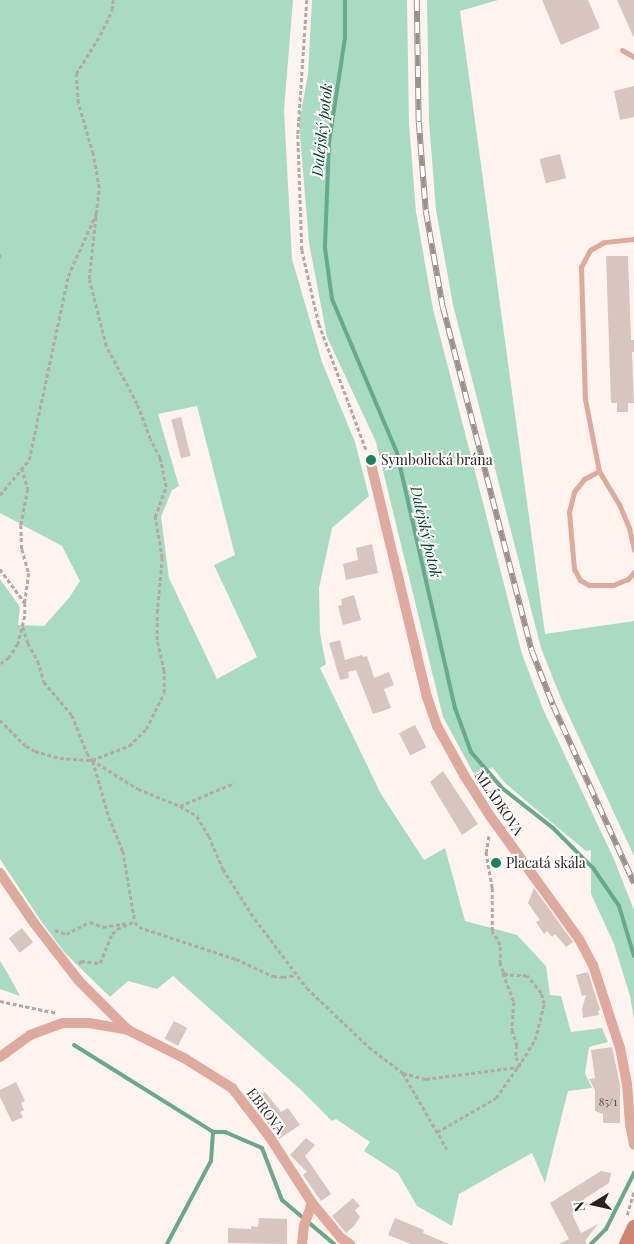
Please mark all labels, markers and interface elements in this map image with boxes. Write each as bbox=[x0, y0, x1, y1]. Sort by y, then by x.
water label: Dalejský potok bbox=[308, 83, 336, 177]
place label: Symbolická brána bbox=[381, 452, 493, 468]
marker: Symbolická brána bbox=[365, 454, 377, 466]
water label: Dalejský potok bbox=[407, 484, 445, 580]
street label: MLÁDKOVA bbox=[471, 767, 527, 839]
place label: Placatá skála bbox=[506, 855, 586, 871]
marker: Placatá skála bbox=[490, 857, 502, 869]
street label: EBROVA bbox=[243, 1085, 289, 1137]
house number: 85/1 bbox=[599, 1095, 617, 1109]
north arrow bbox=[569, 1179, 619, 1229]
text: N bbox=[569, 1200, 589, 1213]

